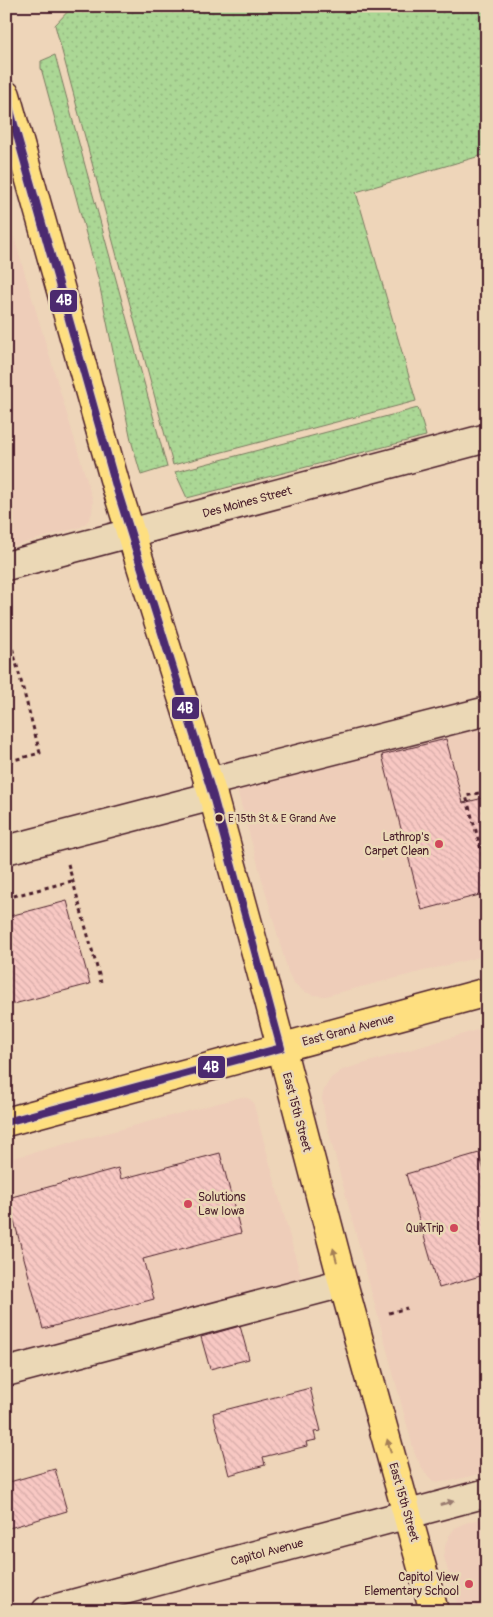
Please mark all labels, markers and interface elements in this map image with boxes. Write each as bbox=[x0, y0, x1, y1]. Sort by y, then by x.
line badge: 4B bbox=[49, 289, 78, 313]
text: 4B bbox=[56, 292, 72, 309]
street label: Des Moines Street bbox=[201, 483, 294, 522]
line badge: 4B bbox=[171, 696, 200, 720]
text: 4B bbox=[177, 700, 193, 717]
place label: E 15th St & E Grand Ave bbox=[228, 812, 336, 825]
marker: E 15th St & E Grand Ave bbox=[214, 813, 224, 823]
place label: Lathrop's Carpet Clean bbox=[365, 830, 430, 859]
marker: Lathrop's Carpet Clean bbox=[433, 838, 445, 850]
street label: East Grand Avenue bbox=[301, 1011, 396, 1050]
line badge: 4B bbox=[197, 1055, 226, 1079]
text: 4B bbox=[203, 1059, 219, 1076]
street label: East 15th Street bbox=[279, 1071, 314, 1154]
place label: Solutions Law Iowa bbox=[198, 1190, 246, 1219]
marker: Solutions Law Iowa bbox=[182, 1198, 194, 1210]
place label: QuikTrip bbox=[406, 1221, 444, 1236]
marker: QuikTrip bbox=[448, 1222, 460, 1234]
one-way arrow bbox=[331, 1248, 339, 1263]
one-way arrow bbox=[384, 1438, 392, 1453]
street label: East 15th Street bbox=[385, 1461, 422, 1543]
one-way arrow bbox=[440, 1499, 455, 1507]
street label: Capitol Avenue bbox=[229, 1536, 305, 1569]
place label: Capitol View Elementary School bbox=[364, 1570, 459, 1599]
marker: Capitol View Elementary School bbox=[463, 1578, 475, 1590]

